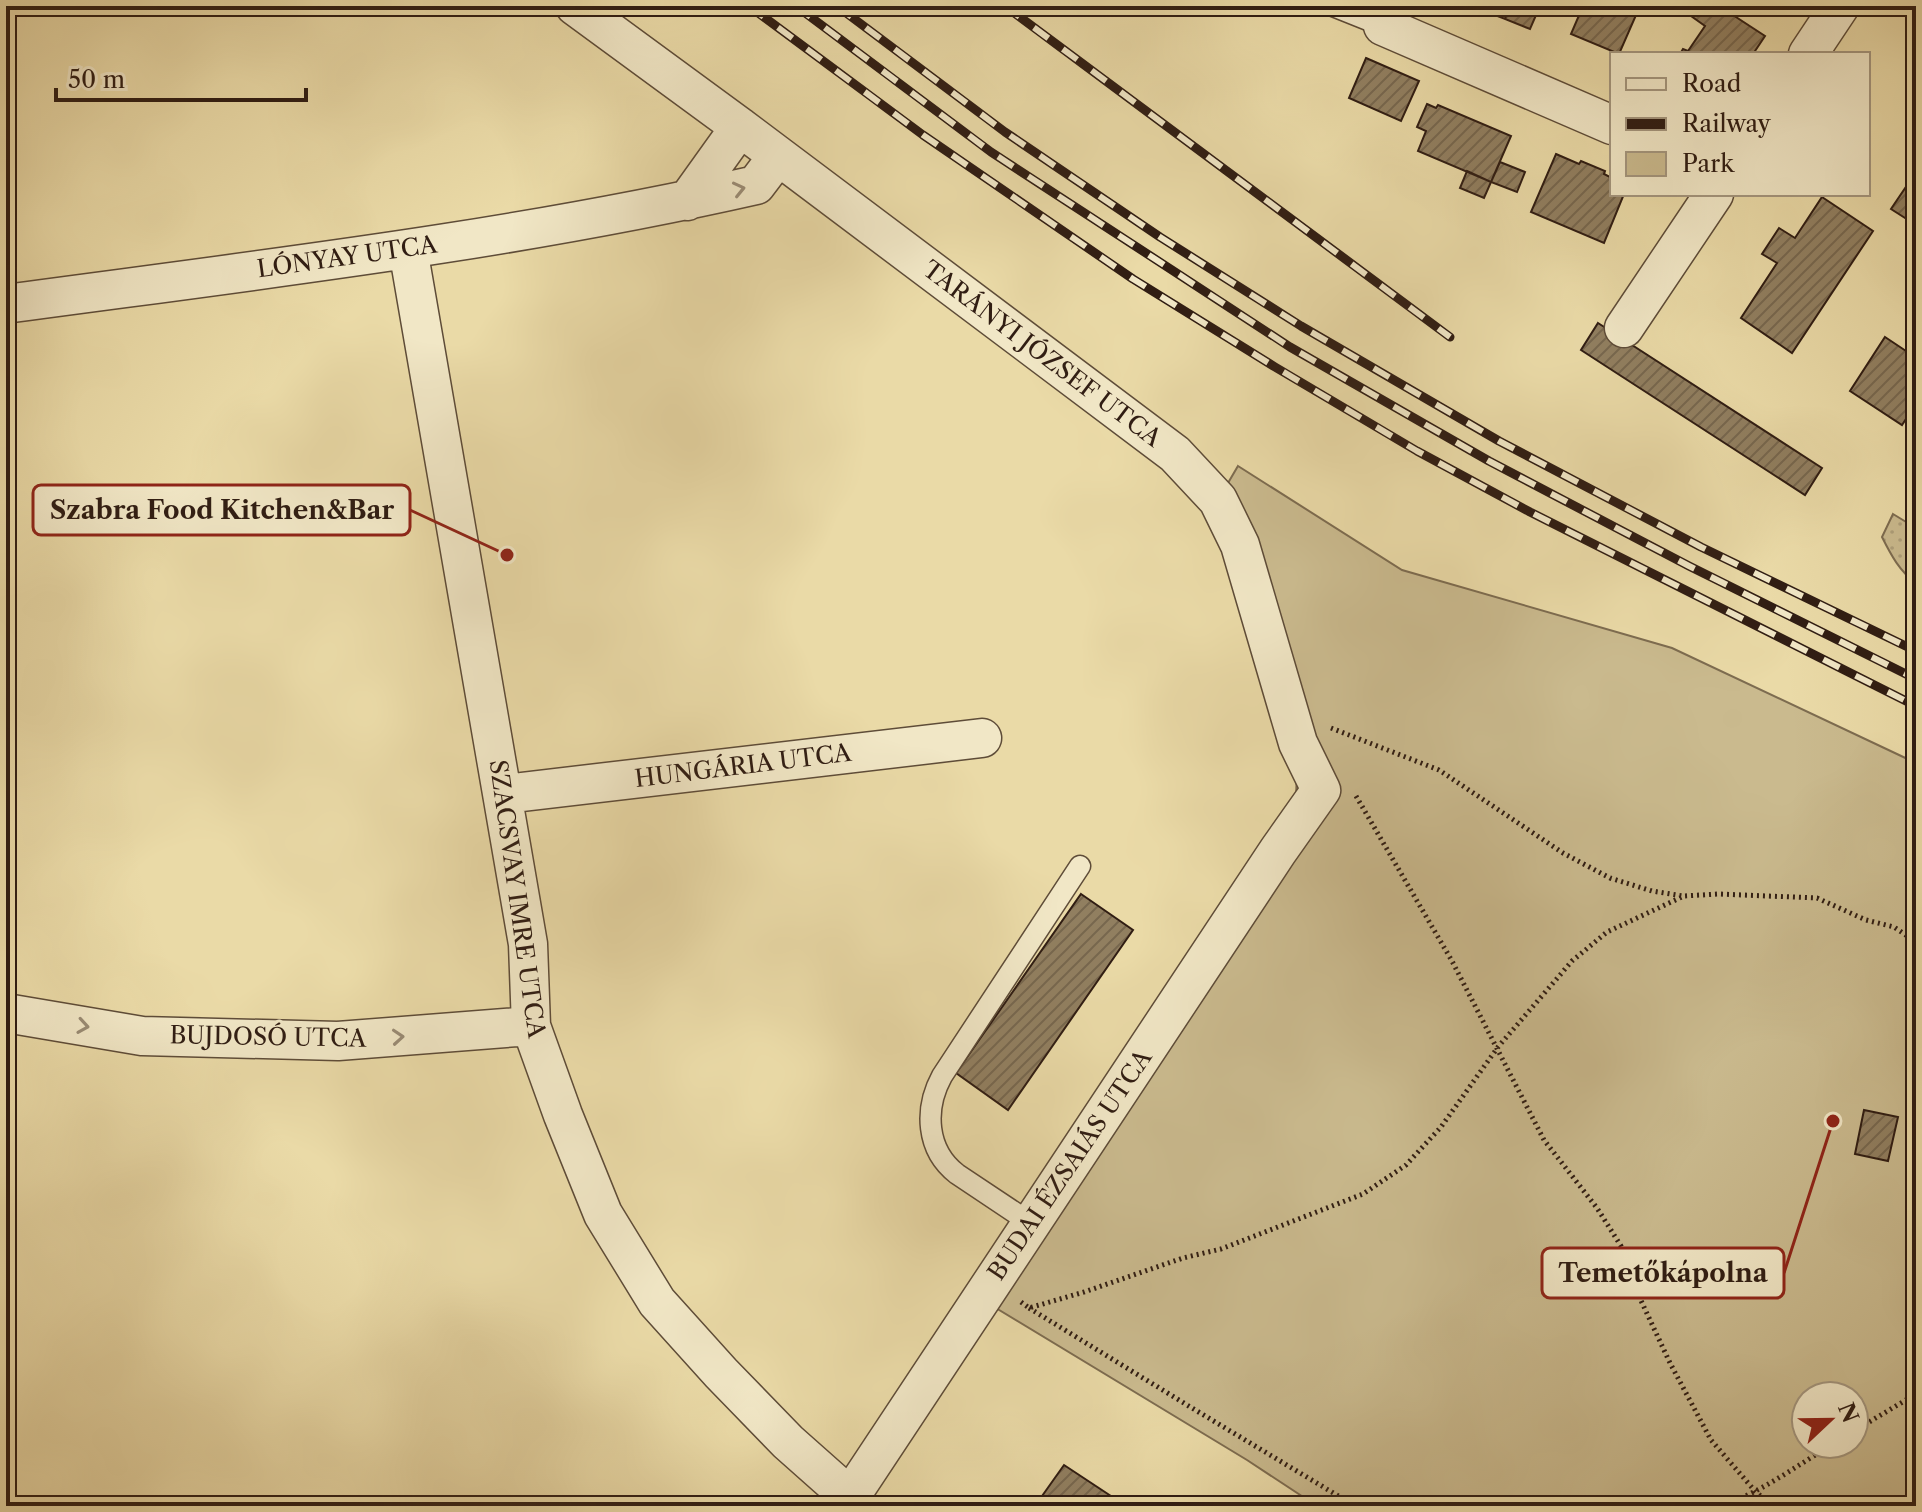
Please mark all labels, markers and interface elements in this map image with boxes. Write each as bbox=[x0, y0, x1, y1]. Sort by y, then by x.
scale bar bbox=[56, 52, 306, 102]
legend bbox=[1610, 52, 1870, 196]
text: 50 m bbox=[68, 65, 125, 94]
text: Road bbox=[1682, 69, 1742, 98]
text: Railway bbox=[1682, 109, 1772, 138]
text: Park bbox=[1682, 149, 1735, 178]
one-way arrow bbox=[732, 181, 746, 198]
street label: LÓNYAY UTCA bbox=[255, 228, 440, 284]
street label: TARÁNYI JÓZSEF UTCA bbox=[917, 254, 1169, 453]
callout: Szabra Food Kitchen&Bar bbox=[33, 485, 410, 535]
text: Szabra Food Kitchen&Bar bbox=[50, 494, 395, 526]
street label: HUNGÁRIA UTCA bbox=[633, 738, 854, 793]
street label: SZACSVAY IMRE UTCA bbox=[484, 758, 552, 1041]
one-way arrow bbox=[76, 1017, 90, 1034]
street label: BUJDOSÓ UTCA bbox=[169, 1019, 368, 1053]
one-way arrow bbox=[392, 1029, 405, 1046]
street label: BUDAI ÉZSAIÁS UTCA bbox=[982, 1043, 1158, 1286]
callout: Temetőkápolna bbox=[1542, 1248, 1784, 1298]
text: Temetőkápolna bbox=[1558, 1257, 1769, 1289]
north arrow bbox=[1790, 1380, 1870, 1460]
text: N bbox=[1832, 1399, 1864, 1427]

